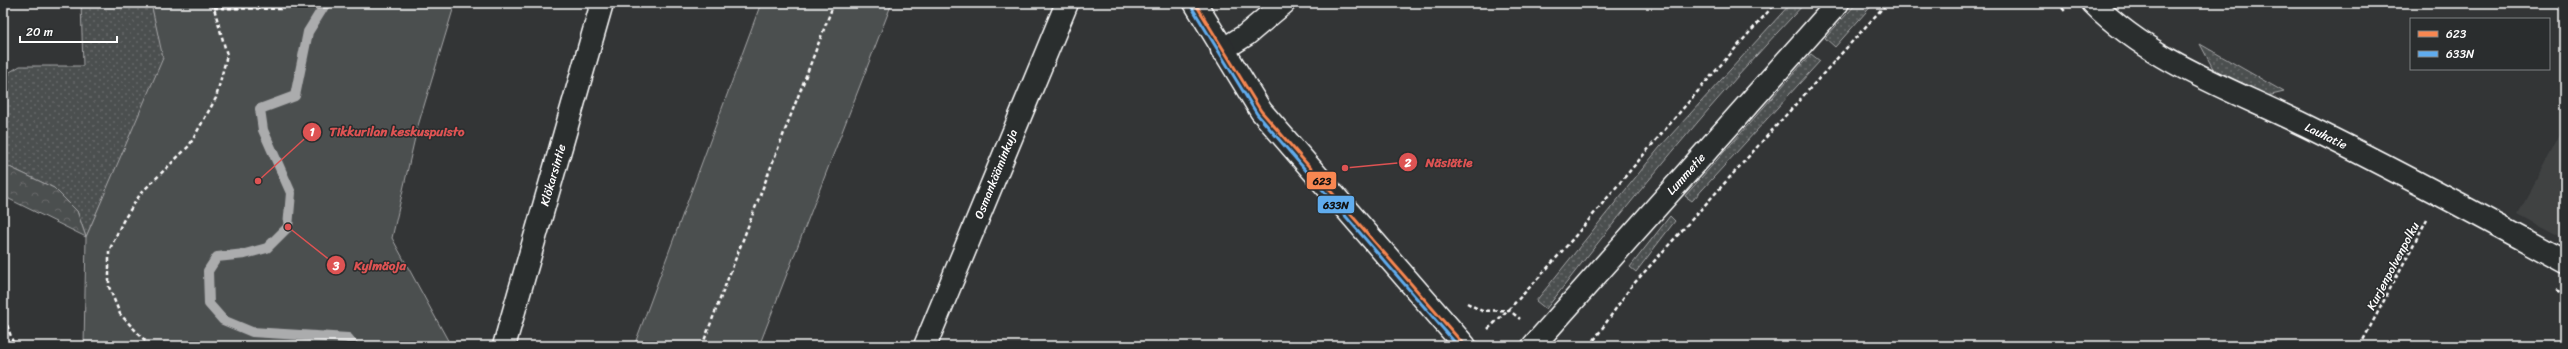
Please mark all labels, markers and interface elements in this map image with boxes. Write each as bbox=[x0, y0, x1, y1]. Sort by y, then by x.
scale bar bbox=[20, 18, 117, 44]
legend bbox=[2410, 18, 2550, 70]
text: 20 m bbox=[26, 21, 53, 43]
text: 623 bbox=[2446, 23, 2467, 45]
text: 633N bbox=[2446, 43, 2475, 65]
street label: Lauhatie bbox=[2301, 116, 2351, 156]
callout: Tikkurilan keskuspuisto bbox=[302, 119, 473, 144]
text: Tikkurilan keskuspuisto bbox=[330, 120, 465, 143]
text: 1 bbox=[309, 121, 315, 143]
street label: Osmankääminkuja bbox=[968, 126, 1024, 222]
street label: Klökarsintie bbox=[534, 141, 572, 209]
street label: Lummetie bbox=[1661, 148, 1711, 200]
callout: Näsiätie bbox=[1398, 150, 1481, 175]
text: Näsiätie bbox=[1424, 151, 1473, 174]
text: 2 bbox=[1404, 152, 1412, 174]
line badge: 623 bbox=[1306, 171, 1337, 190]
text: 623 bbox=[1312, 172, 1332, 191]
line badge: 633N bbox=[1317, 195, 1355, 214]
text: 633N bbox=[1322, 196, 1349, 215]
street label: Kurjenpolvenpolku bbox=[2360, 217, 2426, 314]
callout: Kylmäoja bbox=[326, 253, 414, 278]
text: Kylmäoja bbox=[353, 254, 407, 277]
text: 3 bbox=[332, 255, 340, 277]

